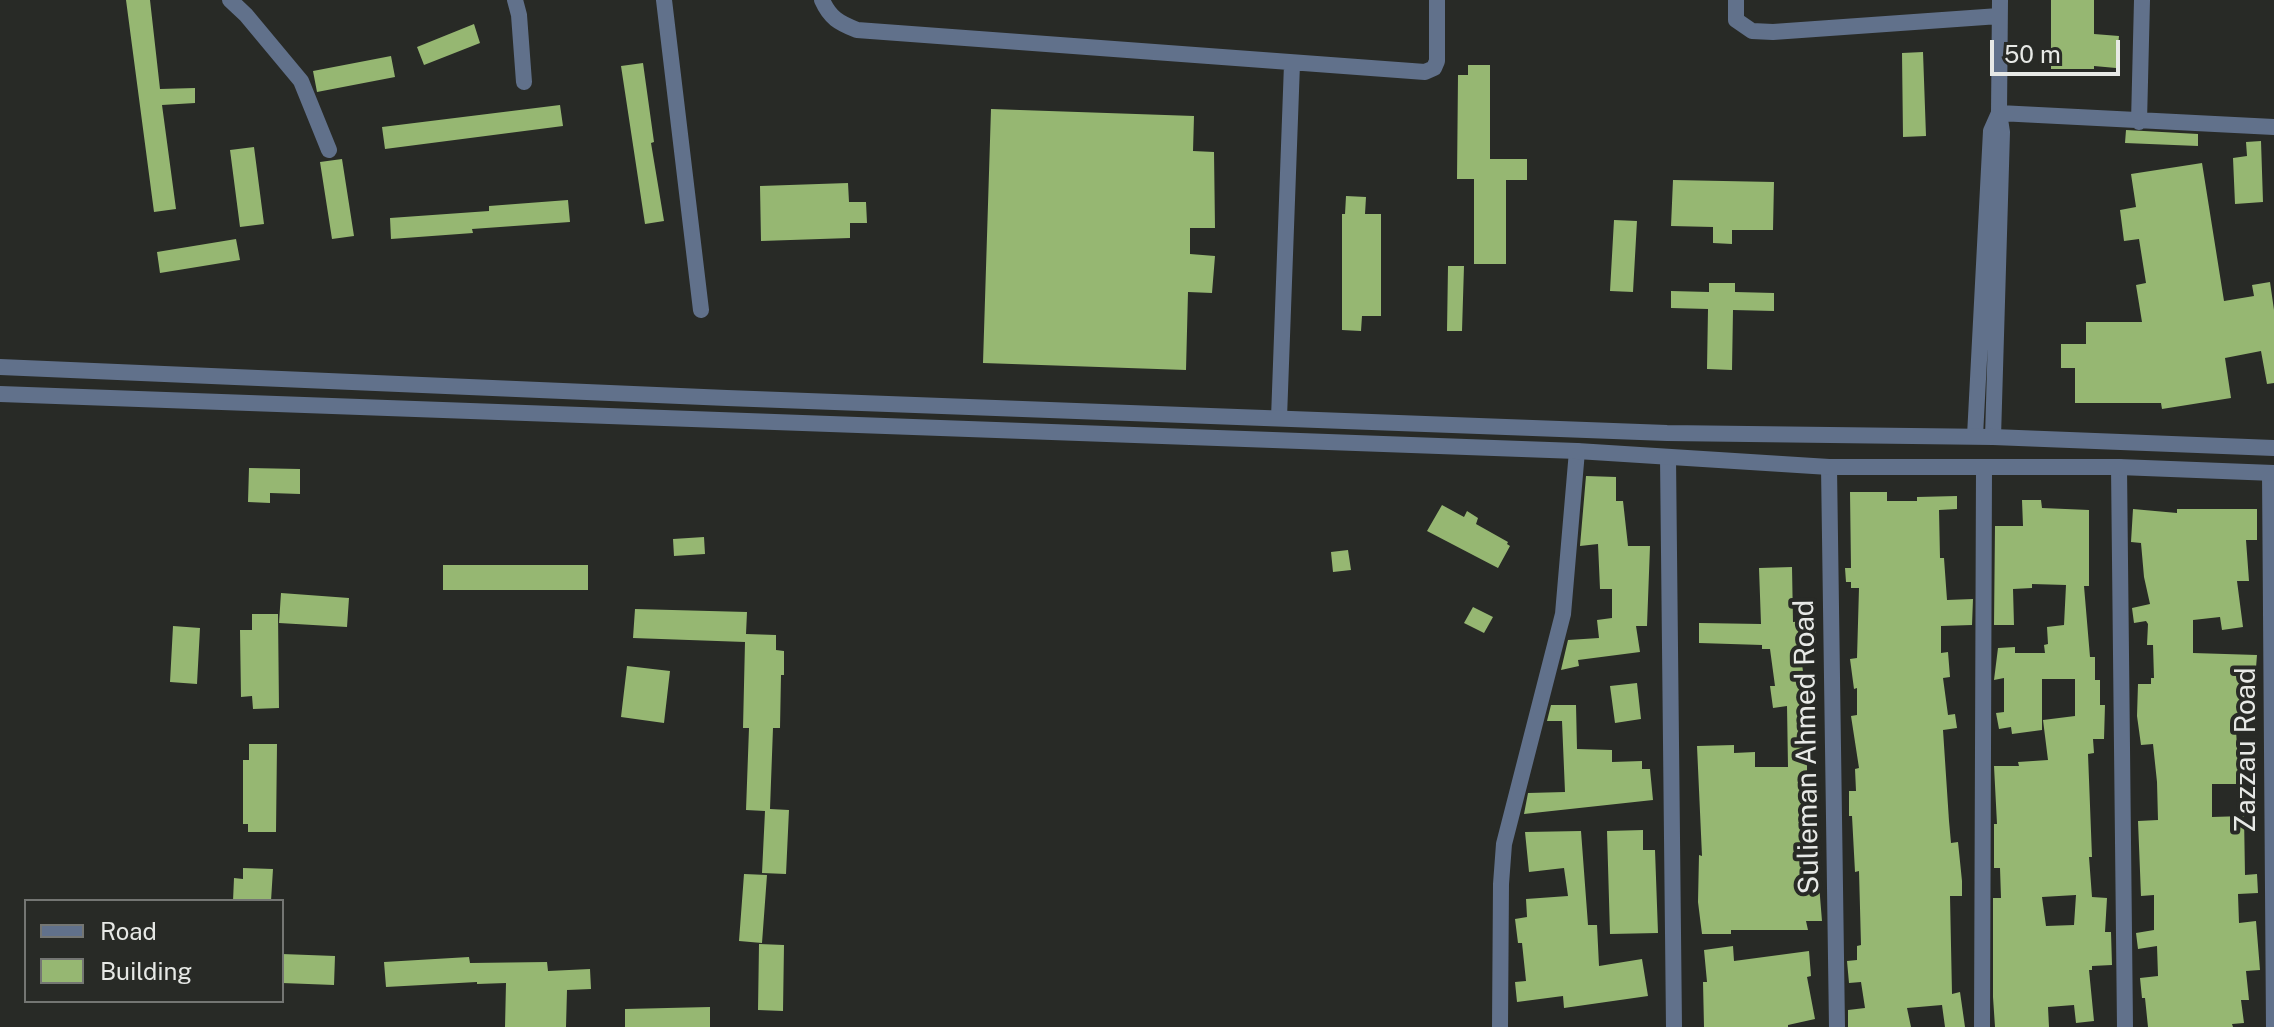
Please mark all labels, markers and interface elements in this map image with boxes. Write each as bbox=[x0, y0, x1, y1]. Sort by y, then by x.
scale bar bbox=[1994, 24, 2124, 74]
text: 50 m bbox=[2004, 40, 2061, 68]
street label: Sulieman Ahmed Road bbox=[1788, 599, 1826, 895]
street label: Zazzau Road bbox=[2229, 667, 2263, 833]
legend bbox=[24, 899, 284, 1003]
text: Road bbox=[100, 917, 157, 945]
text: Building bbox=[100, 957, 192, 985]

